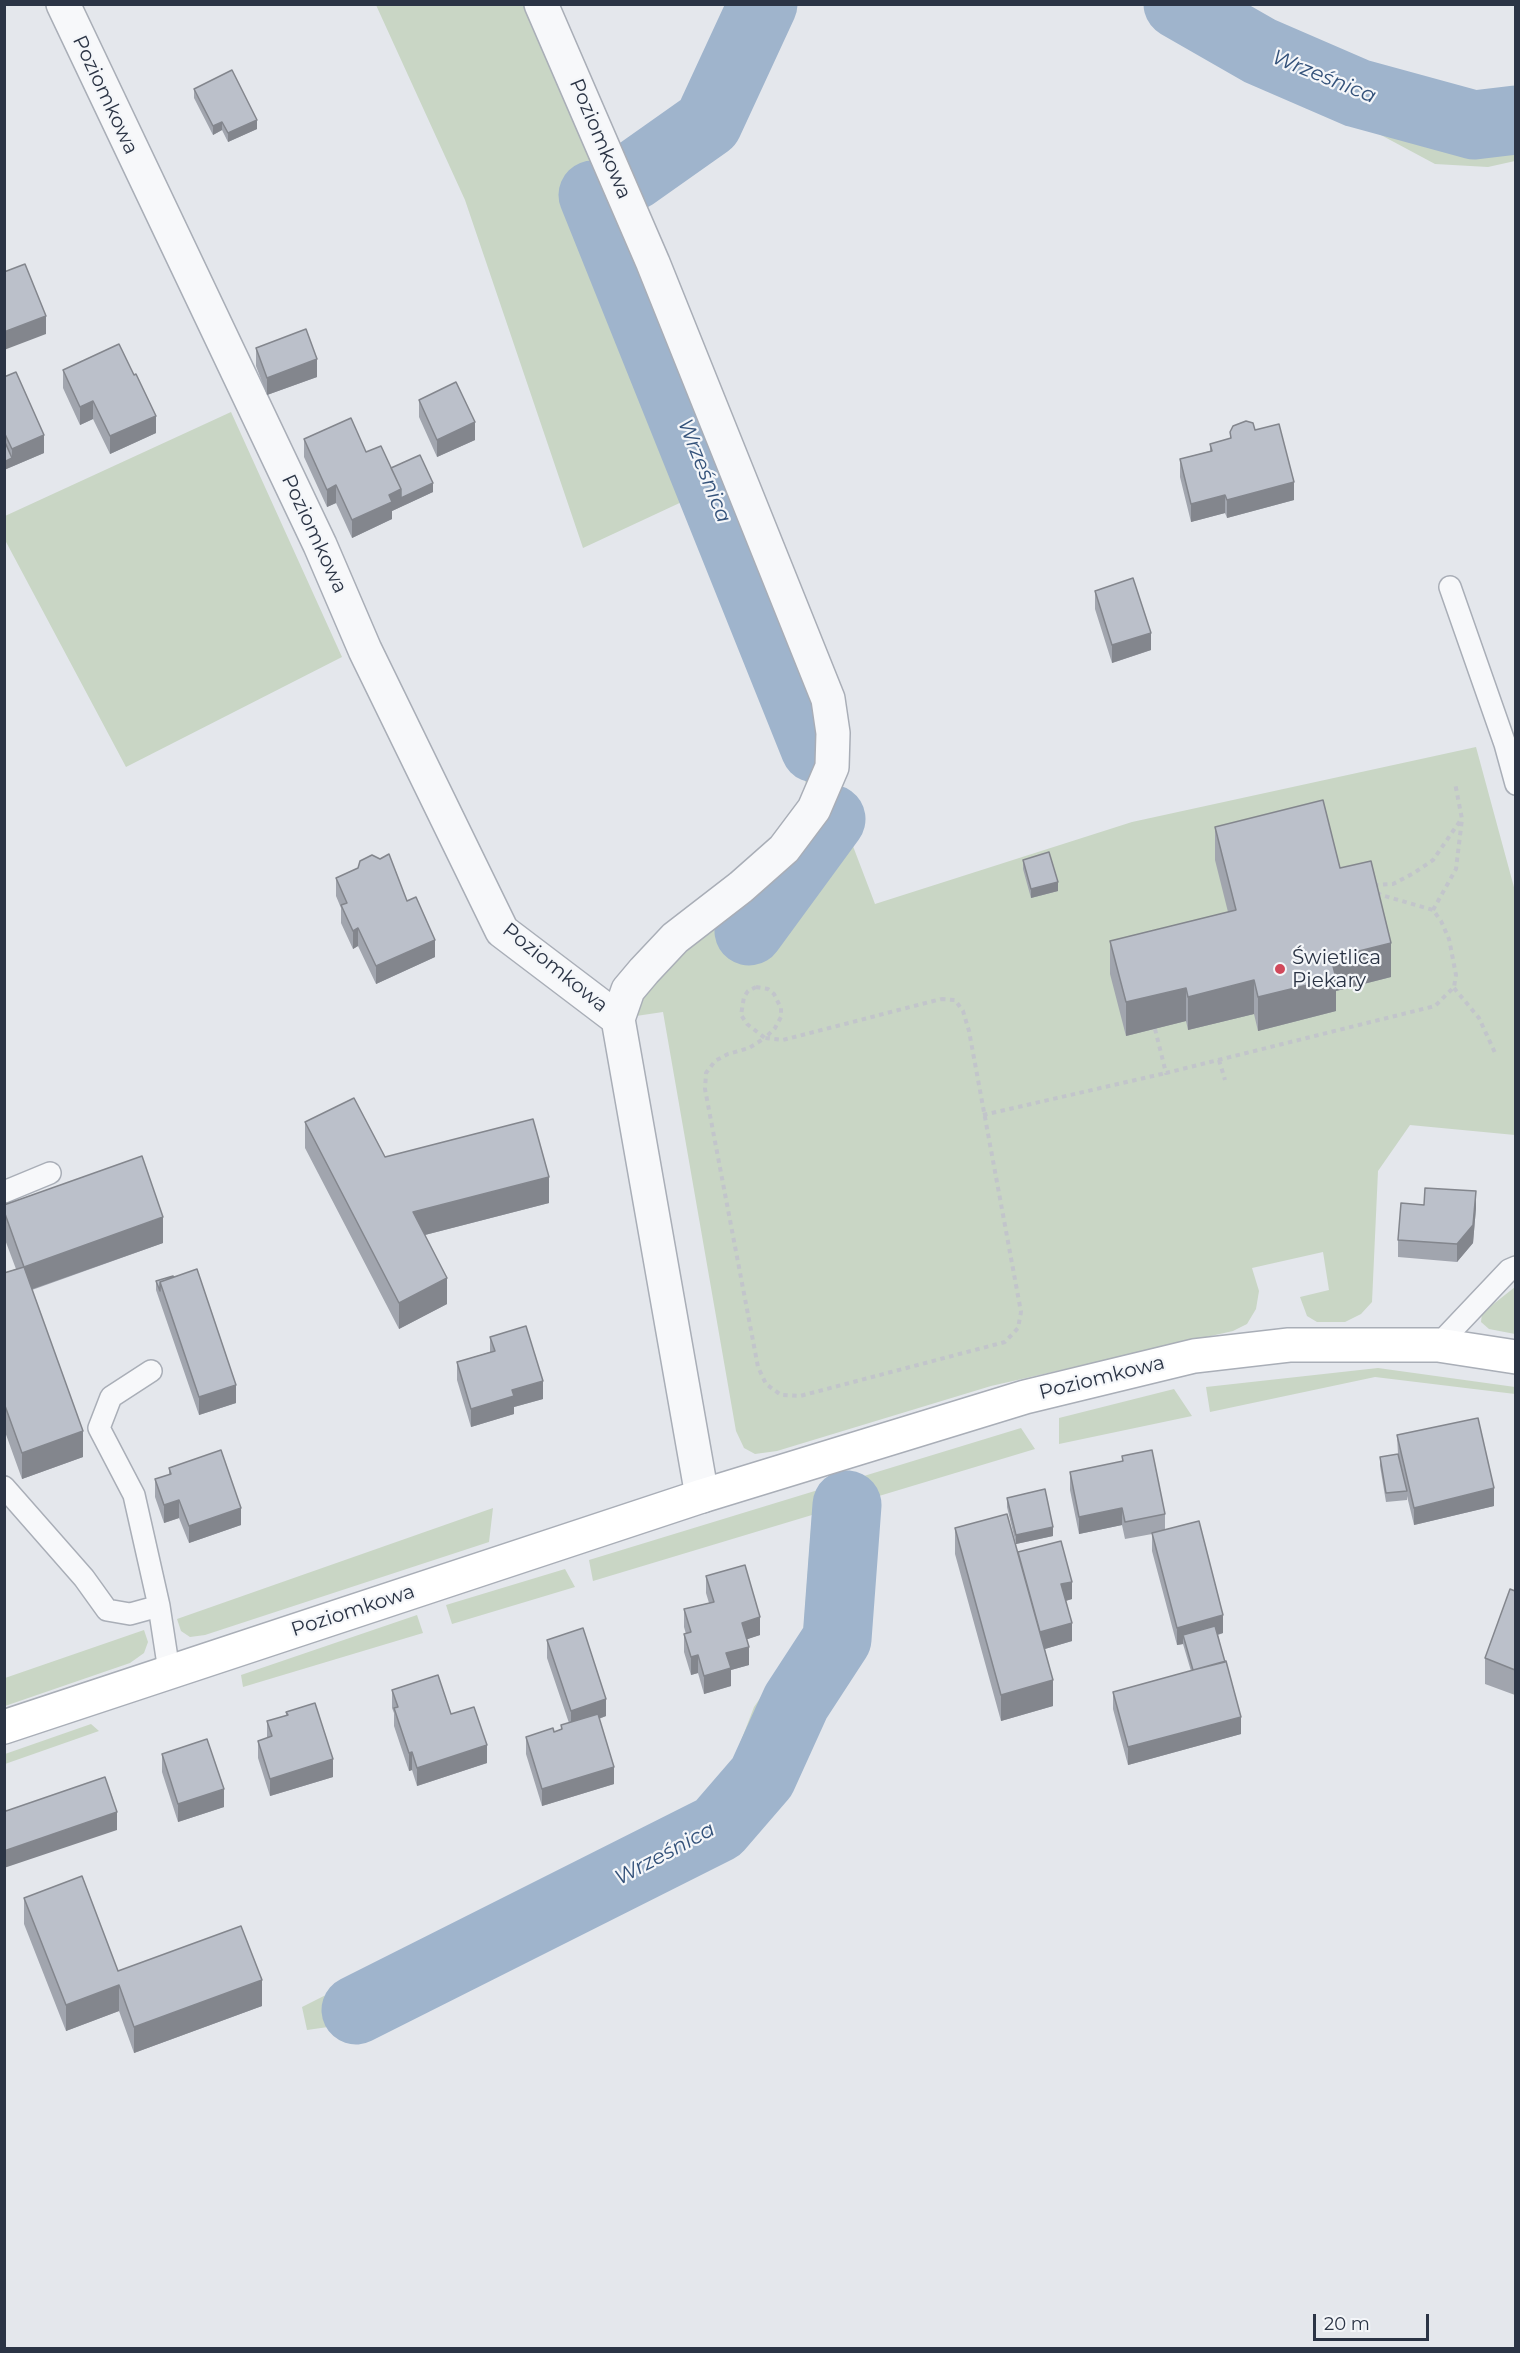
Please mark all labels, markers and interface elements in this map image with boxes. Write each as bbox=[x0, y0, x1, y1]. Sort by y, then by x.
street label: Poziomkowa bbox=[67, 32, 143, 158]
water label: Wrześnica bbox=[1268, 45, 1380, 109]
street label: Poziomkowa bbox=[564, 75, 636, 203]
water label: Wrześnica bbox=[672, 415, 736, 527]
street label: Poziomkowa bbox=[276, 471, 352, 597]
street label: Poziomkowa bbox=[497, 918, 613, 1018]
place label: Świetlica Piekary bbox=[1292, 946, 1381, 993]
marker: Świetlica Piekary bbox=[1273, 962, 1287, 976]
street label: Poziomkowa bbox=[1037, 1351, 1167, 1405]
street label: Poziomkowa bbox=[288, 1580, 418, 1642]
water label: Wrześnica bbox=[611, 1817, 719, 1891]
scale bar bbox=[1316, 2302, 1432, 2340]
text: 20 m bbox=[1324, 2313, 1370, 2335]

